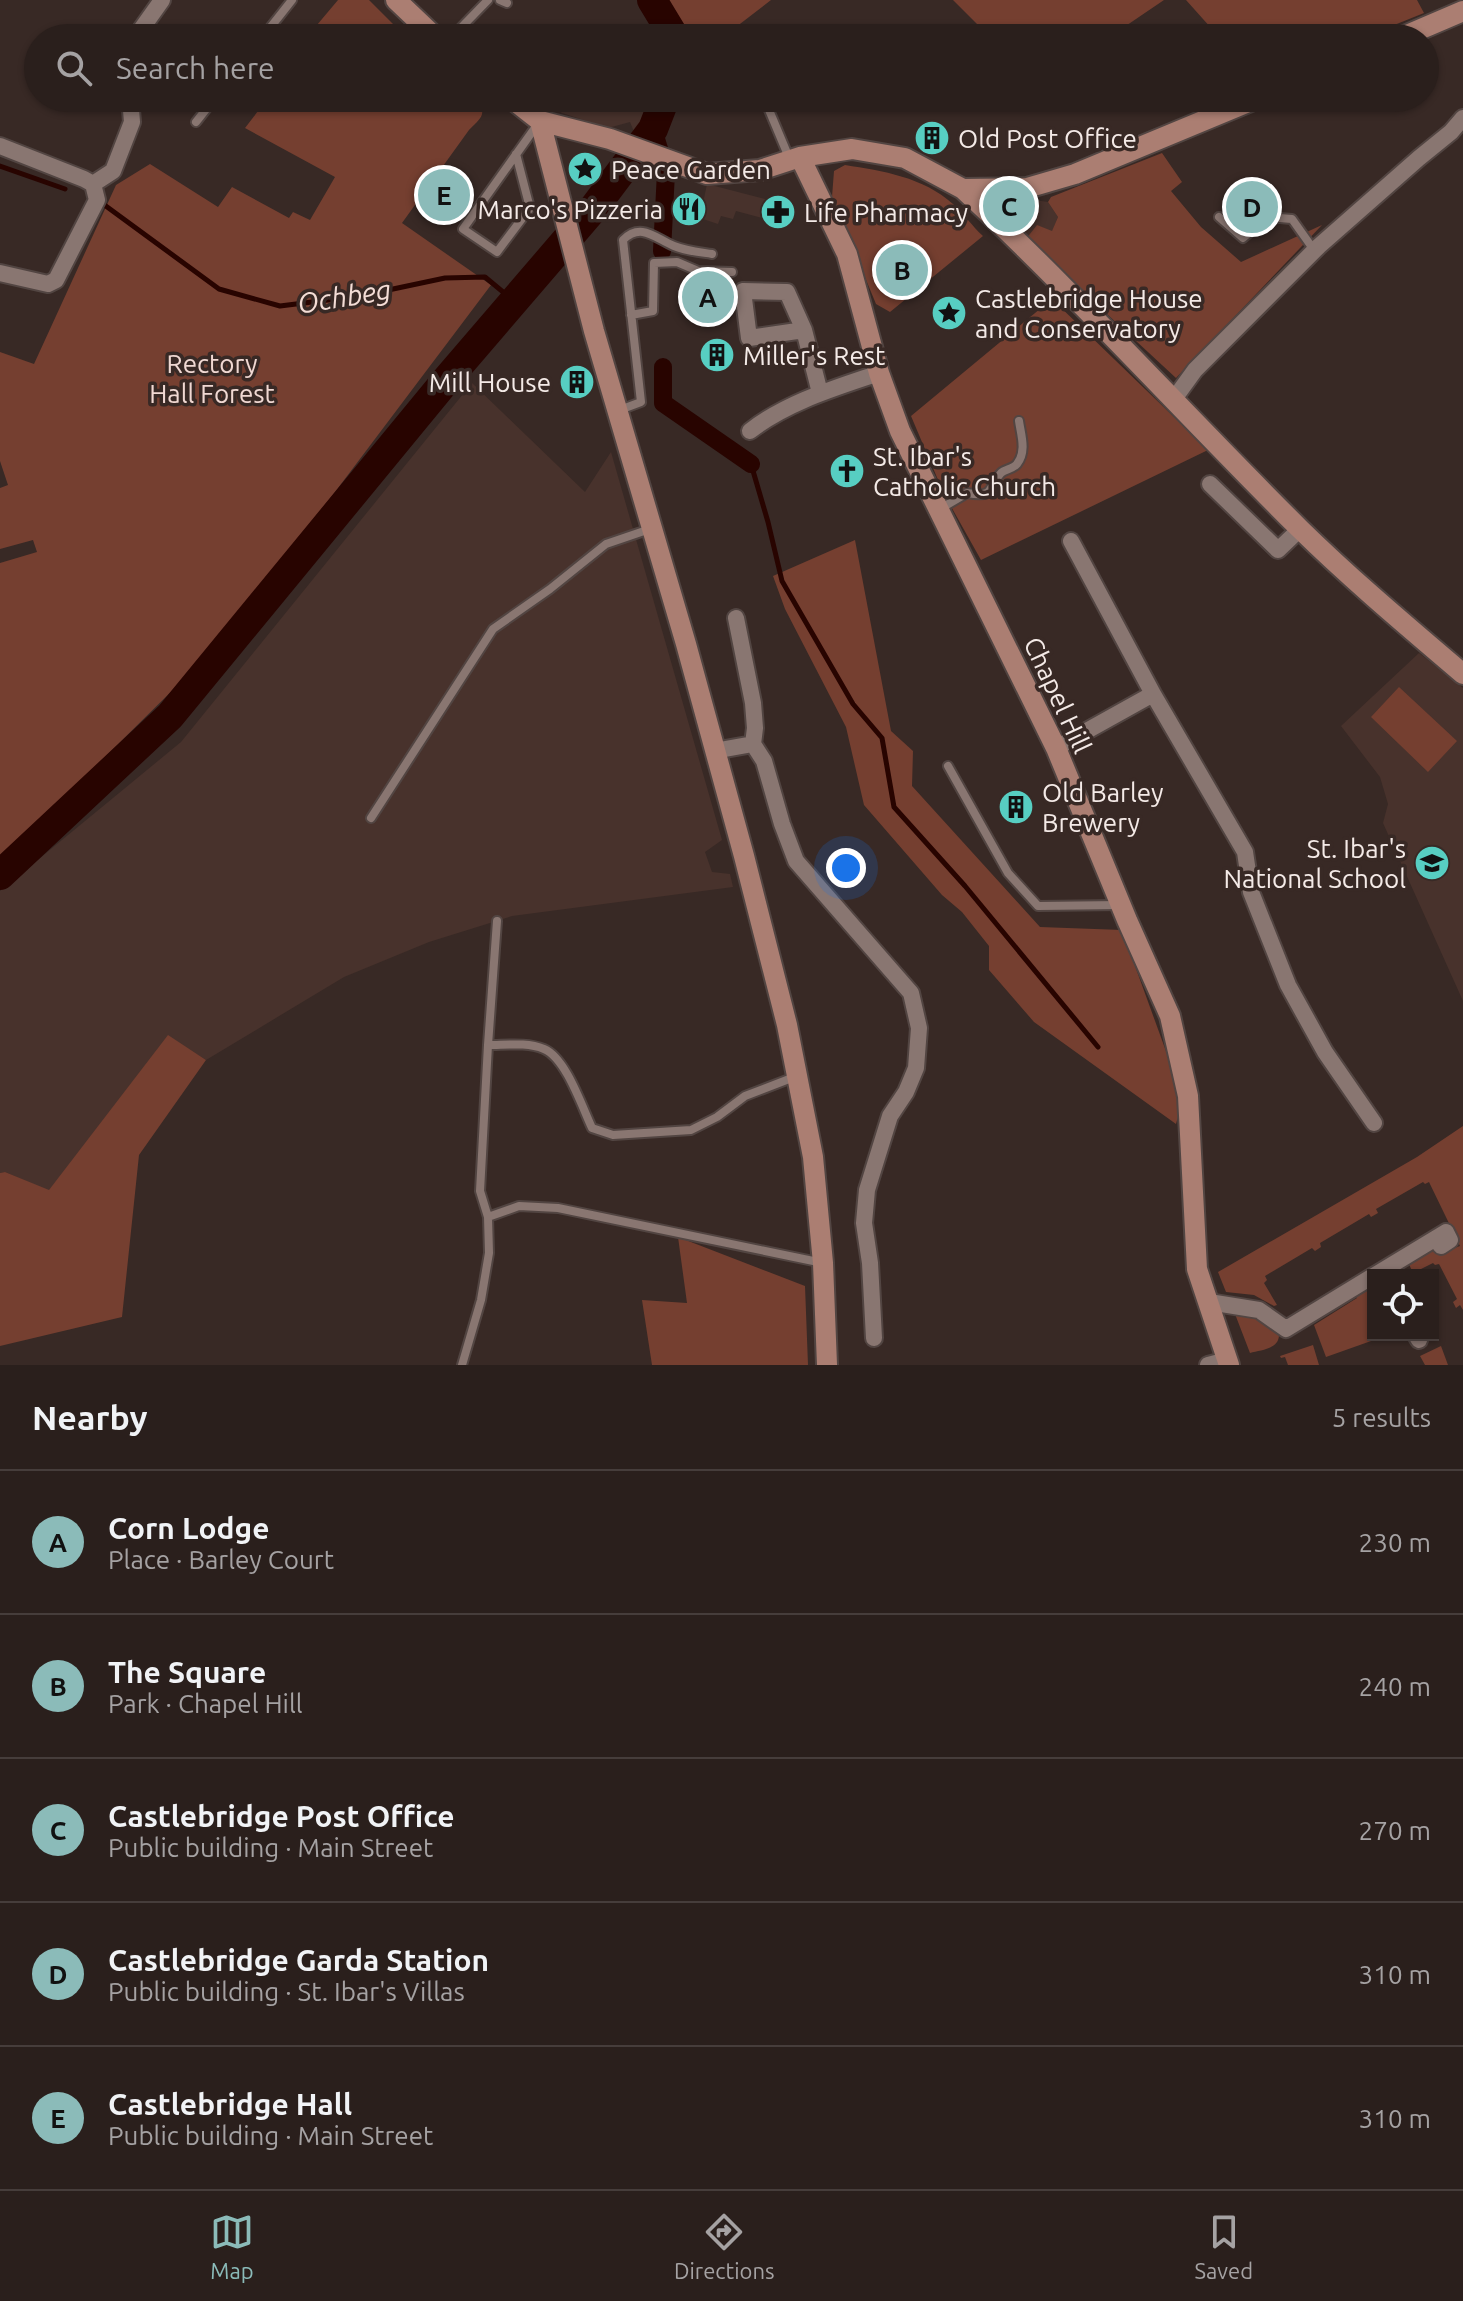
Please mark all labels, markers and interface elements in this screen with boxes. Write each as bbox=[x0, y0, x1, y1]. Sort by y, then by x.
search box bbox=[24, 24, 1439, 112]
icon: search bbox=[52, 46, 96, 90]
text: Search here bbox=[116, 51, 275, 85]
building icon: Old Post Office bbox=[913, 119, 951, 157]
place label: Old Post Office bbox=[958, 124, 1137, 153]
place icon: Peace Garden bbox=[566, 150, 604, 188]
place label: Peace Garden bbox=[611, 155, 771, 184]
pin: E bbox=[418, 165, 470, 225]
pin: C bbox=[983, 176, 1035, 236]
pin: D bbox=[1226, 177, 1278, 237]
restaurant icon: Marco's Pizzeria bbox=[670, 190, 708, 228]
pharmacy icon: Life Pharmacy bbox=[759, 193, 797, 231]
place label: Marco's Pizzeria bbox=[478, 195, 663, 224]
place label: Life Pharmacy bbox=[804, 198, 968, 227]
pin: B bbox=[876, 240, 928, 300]
pin: A bbox=[682, 267, 734, 327]
water label: Ochbeg bbox=[295, 273, 393, 319]
place label: Castlebridge House and Conservatory bbox=[975, 284, 1203, 343]
place icon: Castlebridge House and Conservatory bbox=[930, 294, 968, 332]
building icon: Miller's Rest bbox=[698, 336, 736, 374]
place label: Miller's Rest bbox=[743, 341, 885, 370]
park label: Rectory Hall Forest bbox=[149, 349, 275, 408]
building icon: Mill House bbox=[558, 363, 596, 401]
place label: Mill House bbox=[429, 368, 551, 397]
place label: St. Ibar's Catholic Church bbox=[873, 442, 1056, 501]
church icon: St. Ibar's Catholic Church bbox=[828, 452, 866, 490]
street label: Chapel Hill bbox=[1019, 632, 1098, 758]
place label: Old Barley Brewery bbox=[1042, 778, 1164, 837]
building icon: Old Barley Brewery bbox=[997, 788, 1035, 826]
place label: St. Ibar's National School bbox=[1224, 834, 1406, 893]
school or university icon: St. Ibar's National School bbox=[1413, 844, 1451, 882]
your location bbox=[826, 848, 866, 888]
map controls bbox=[1367, 1269, 1439, 1341]
button: locate bbox=[1367, 1269, 1439, 1341]
text: Nearby bbox=[32, 1398, 147, 1436]
text: 5 results bbox=[1332, 1403, 1431, 1432]
text: Corn Lodge bbox=[108, 1511, 269, 1545]
text: A bbox=[49, 1528, 67, 1557]
text: 230 m bbox=[1359, 1528, 1431, 1557]
text: Place · Barley Court bbox=[108, 1545, 334, 1574]
text: The Square bbox=[108, 1655, 266, 1689]
text: B bbox=[49, 1672, 67, 1701]
text: 240 m bbox=[1359, 1672, 1431, 1701]
text: Park · Chapel Hill bbox=[108, 1689, 303, 1718]
text: Castlebridge Post Office bbox=[108, 1799, 455, 1833]
text: C bbox=[50, 1816, 66, 1845]
text: 270 m bbox=[1359, 1816, 1431, 1845]
text: Public building · Main Street bbox=[108, 1833, 433, 1862]
text: Castlebridge Garda Station bbox=[108, 1943, 489, 1977]
text: D bbox=[49, 1960, 67, 1989]
text: 310 m bbox=[1359, 1960, 1431, 1989]
text: Public building · St. Ibar's Villas bbox=[108, 1977, 465, 2006]
text: Castlebridge Hall bbox=[108, 2087, 352, 2121]
text: E bbox=[50, 2104, 66, 2133]
text: 310 m bbox=[1359, 2104, 1431, 2133]
text: Public building · Main Street bbox=[108, 2121, 433, 2150]
tab: Map bbox=[210, 2210, 254, 2283]
tab: Directions bbox=[674, 2210, 775, 2283]
tab: Saved bbox=[1194, 2210, 1253, 2283]

